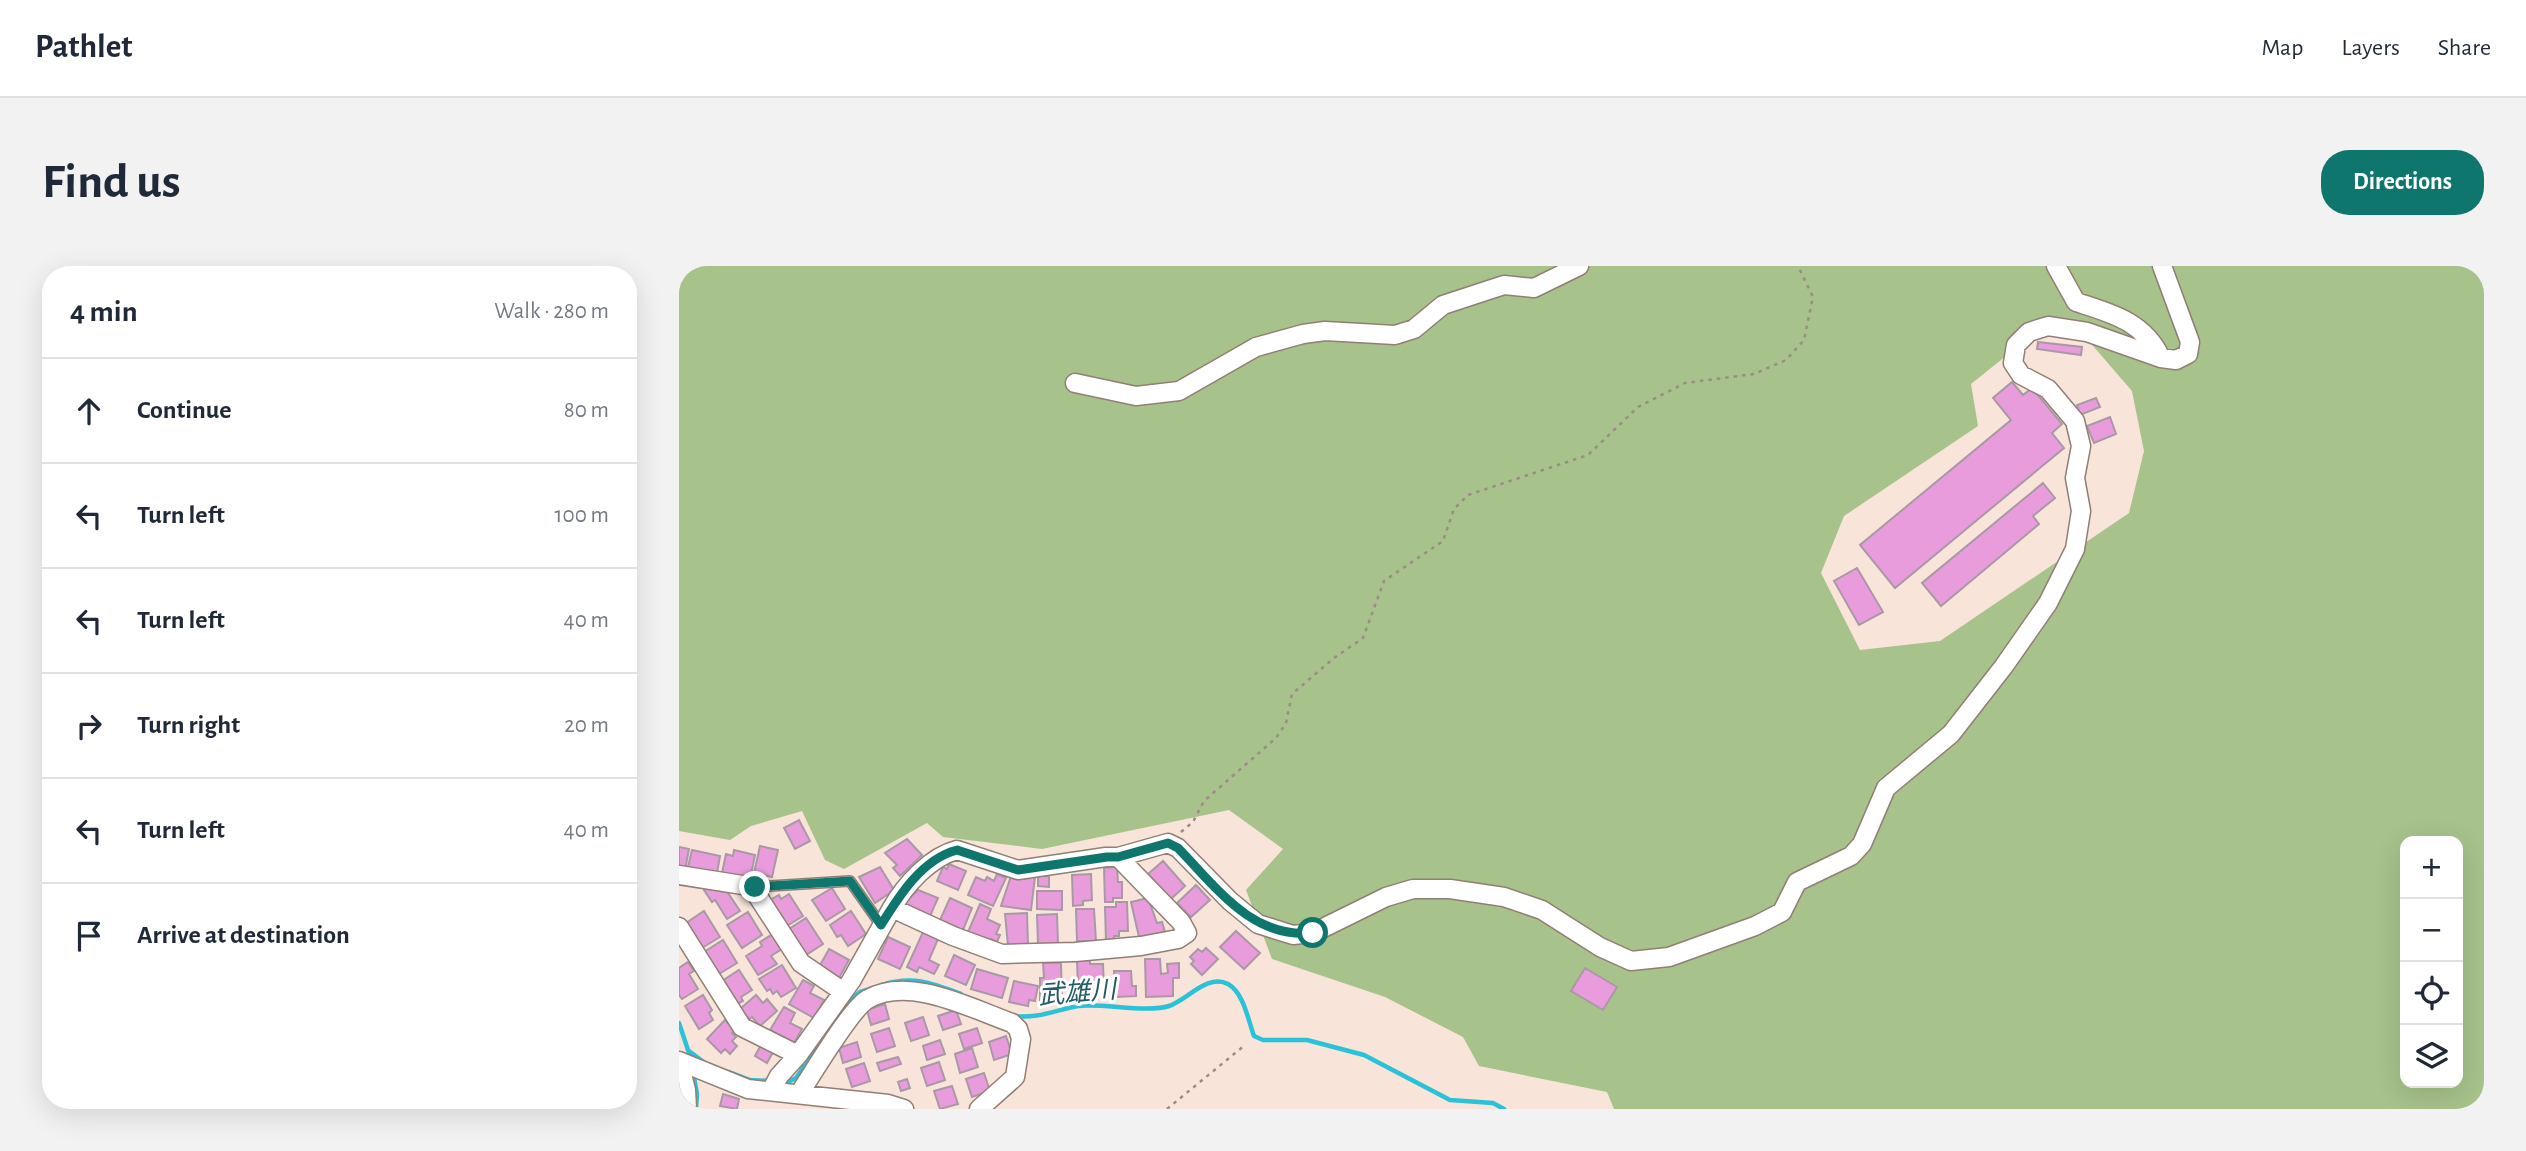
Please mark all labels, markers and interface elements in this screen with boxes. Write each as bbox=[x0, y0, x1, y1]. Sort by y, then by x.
text: Pathlet bbox=[35, 31, 133, 64]
text: Map bbox=[2261, 36, 2303, 60]
text: Layers bbox=[2341, 36, 2400, 60]
text: Share bbox=[2438, 36, 2491, 60]
button: Directions bbox=[2321, 150, 2484, 215]
text: Find us bbox=[42, 158, 181, 207]
text: 4 min bbox=[70, 297, 138, 327]
text: Walk · 280 m bbox=[494, 300, 609, 323]
icon: ahead bbox=[70, 392, 108, 430]
text: Continue bbox=[137, 397, 232, 423]
text: 80 m bbox=[564, 399, 609, 422]
icon: left bbox=[70, 497, 108, 535]
text: Turn left bbox=[137, 502, 225, 528]
text: 100 m bbox=[555, 504, 609, 527]
icon: left bbox=[70, 602, 108, 640]
text: Turn left bbox=[137, 607, 225, 633]
text: 40 m bbox=[564, 609, 609, 632]
icon: right bbox=[70, 707, 108, 745]
text: Turn right bbox=[137, 712, 240, 738]
text: 20 m bbox=[564, 714, 609, 737]
icon: left bbox=[70, 812, 108, 850]
text: Turn left bbox=[137, 817, 225, 843]
text: 40 m bbox=[564, 819, 609, 842]
map controls bbox=[2400, 836, 2463, 1088]
button: + bbox=[2400, 836, 2463, 899]
route end bbox=[739, 871, 770, 902]
button: − bbox=[2400, 899, 2463, 962]
icon: arrive bbox=[70, 917, 108, 955]
route start bbox=[1297, 917, 1328, 948]
text: Arrive at destination bbox=[137, 922, 350, 948]
button: locate bbox=[2400, 962, 2463, 1025]
water label: 武雄川 bbox=[1037, 975, 1120, 1009]
button: layers bbox=[2400, 1025, 2463, 1088]

